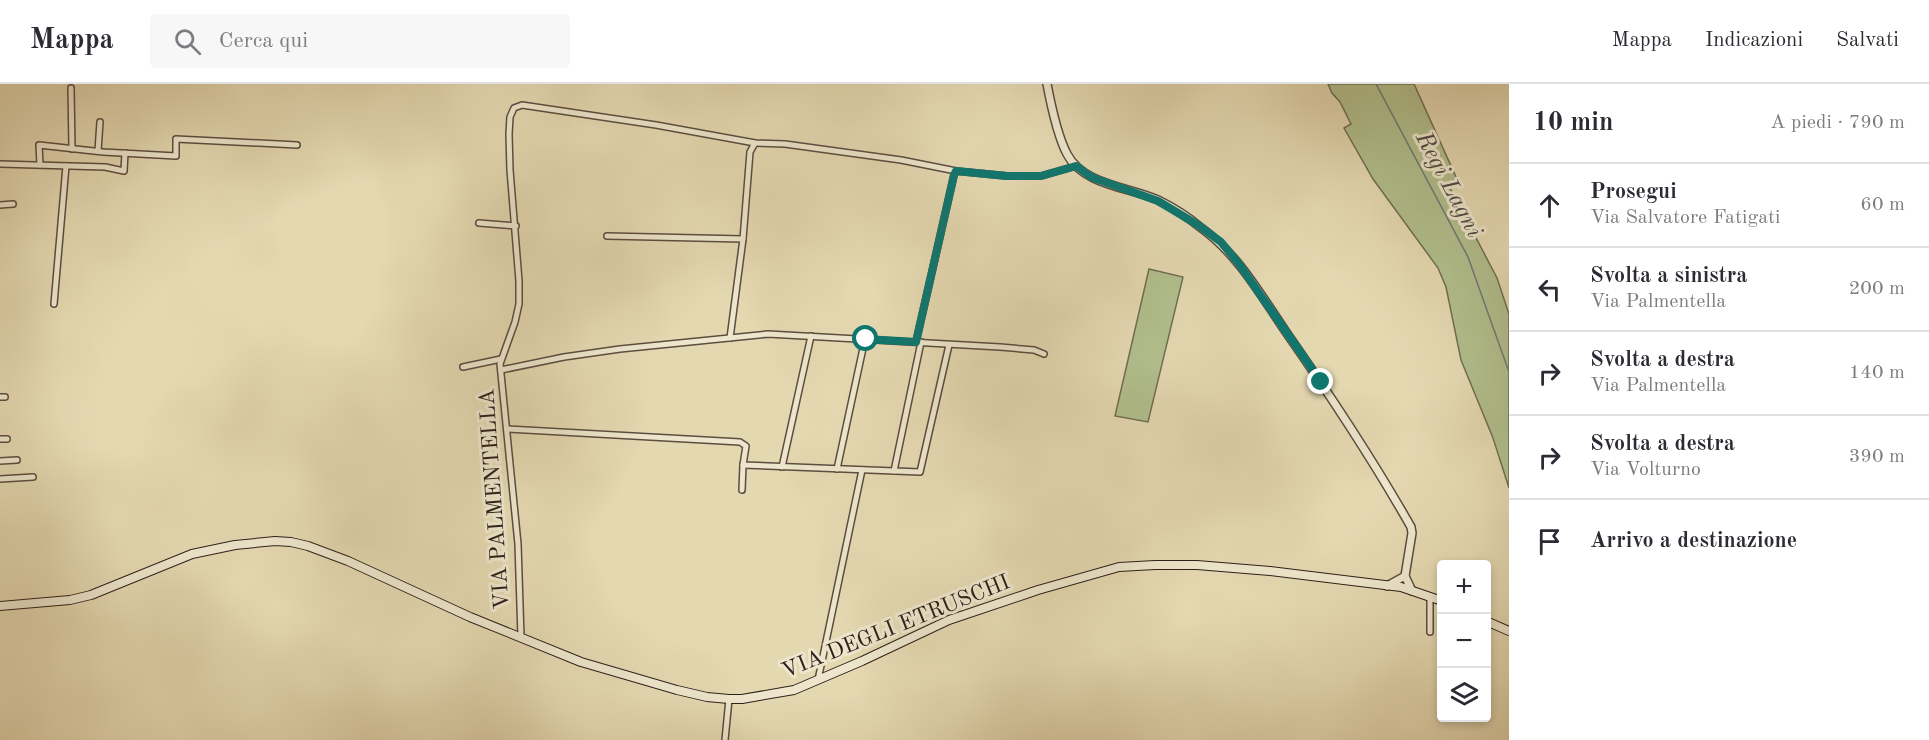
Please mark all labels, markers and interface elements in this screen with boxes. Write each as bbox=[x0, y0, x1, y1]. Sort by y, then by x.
search box bbox=[150, 14, 570, 68]
icon: search bbox=[171, 25, 204, 58]
text: Mappa bbox=[30, 27, 114, 55]
text: Cerca qui bbox=[219, 30, 308, 52]
text: Mappa bbox=[1612, 30, 1672, 51]
text: Indicazioni bbox=[1705, 30, 1803, 51]
text: Salvati bbox=[1836, 30, 1899, 51]
text: 10 min bbox=[1533, 110, 1613, 136]
text: A piedi · 790 m bbox=[1770, 113, 1905, 133]
water label: Regi Lagni bbox=[1410, 127, 1486, 242]
text: Prosegui bbox=[1590, 181, 1677, 203]
icon: ahead bbox=[1533, 189, 1566, 222]
text: 60 m bbox=[1860, 195, 1905, 215]
text: Via Salvatore Fatigati bbox=[1590, 208, 1780, 228]
text: Svolta a sinistra bbox=[1590, 265, 1748, 287]
icon: left bbox=[1533, 273, 1566, 306]
text: 200 m bbox=[1849, 279, 1905, 299]
text: Via Palmentella bbox=[1590, 292, 1726, 312]
route start bbox=[852, 325, 878, 351]
text: Svolta a destra bbox=[1590, 349, 1735, 371]
icon: right bbox=[1533, 357, 1566, 390]
text: 140 m bbox=[1849, 363, 1905, 383]
route end bbox=[1307, 368, 1333, 394]
text: Via Palmentella bbox=[1590, 376, 1726, 396]
street label: VIA PALMENTELLA bbox=[476, 388, 514, 610]
text: Svolta a destra bbox=[1590, 433, 1735, 455]
icon: right bbox=[1533, 441, 1566, 474]
text: 390 m bbox=[1849, 447, 1905, 467]
text: Via Volturno bbox=[1590, 460, 1701, 480]
icon: arrive bbox=[1533, 525, 1566, 558]
text: Arrivo a destinazione bbox=[1590, 530, 1797, 552]
map controls bbox=[1437, 560, 1491, 722]
button: + bbox=[1437, 560, 1491, 614]
street label: VIA DEGLI ETRUSCHI bbox=[779, 571, 1013, 683]
button: − bbox=[1437, 614, 1491, 668]
button: layers bbox=[1437, 668, 1491, 722]

